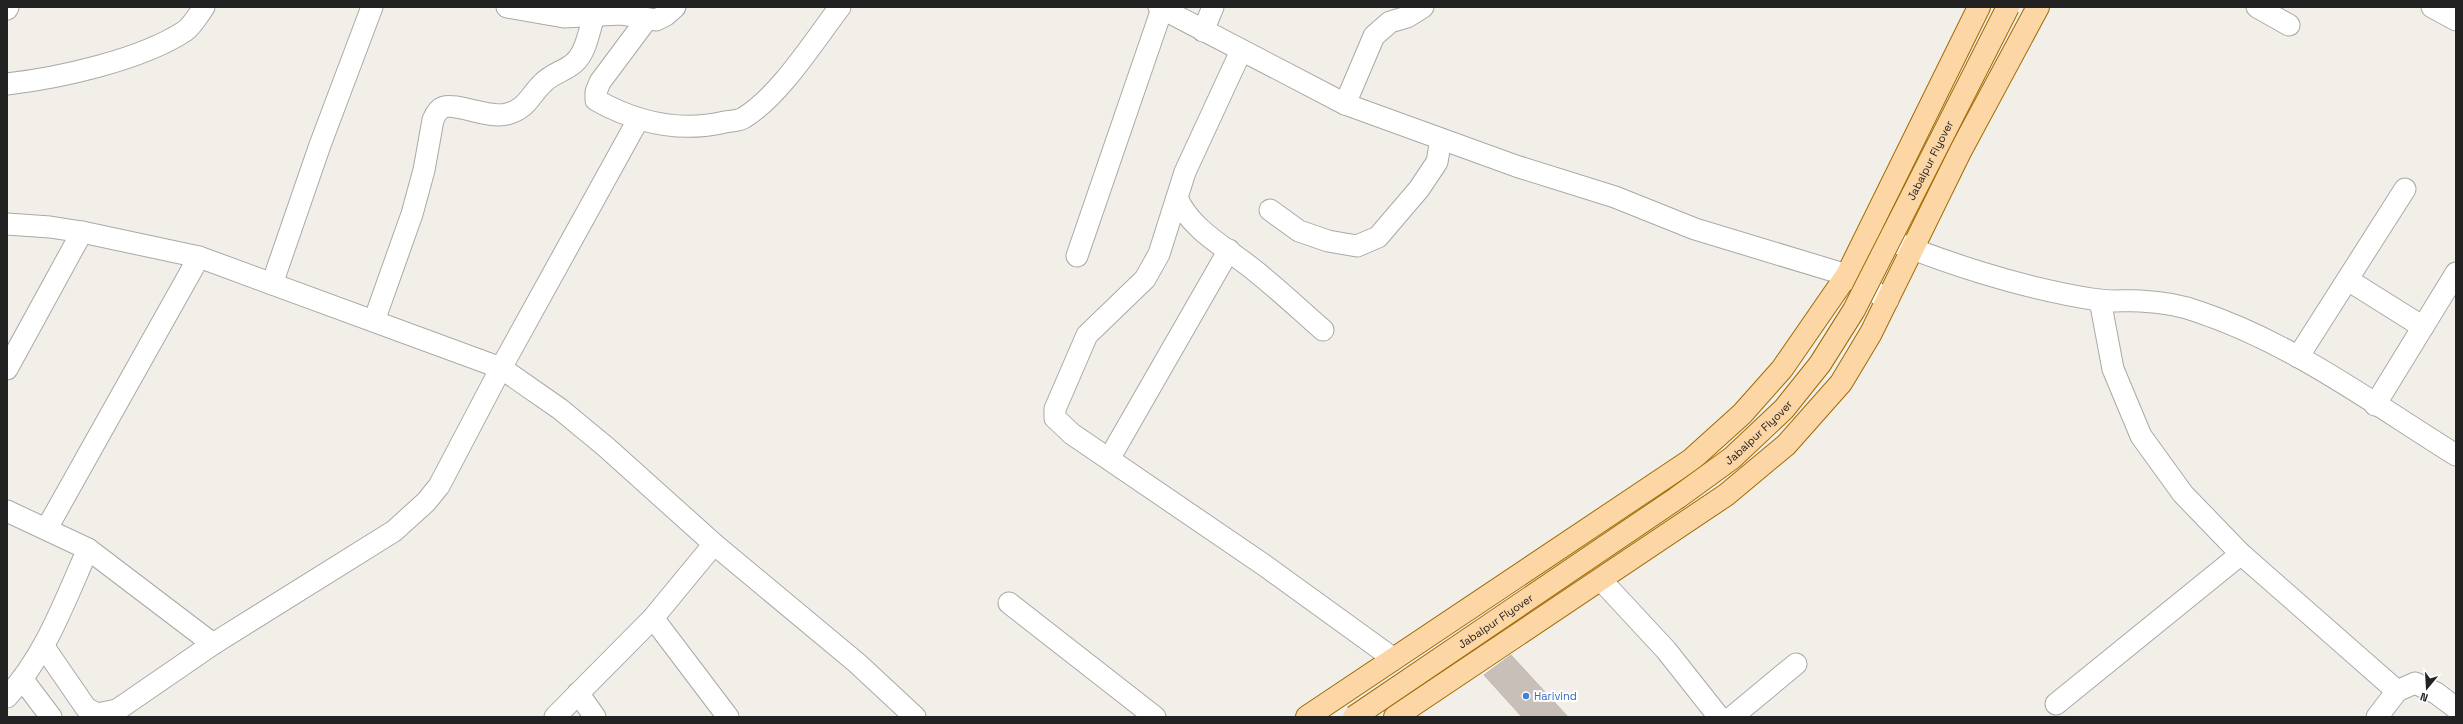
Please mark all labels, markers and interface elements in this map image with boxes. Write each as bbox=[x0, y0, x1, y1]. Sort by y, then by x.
street label: Jabalpur Flyover bbox=[1904, 118, 1956, 203]
street label: Jabalpur Flyover bbox=[1722, 397, 1795, 468]
street label: Jabalpur Flyover bbox=[1455, 591, 1536, 651]
north arrow bbox=[2407, 668, 2447, 708]
place label: Harivind bbox=[1534, 689, 1577, 703]
text: N bbox=[2418, 690, 2430, 705]
marker: Harivind bbox=[1521, 691, 1531, 701]

